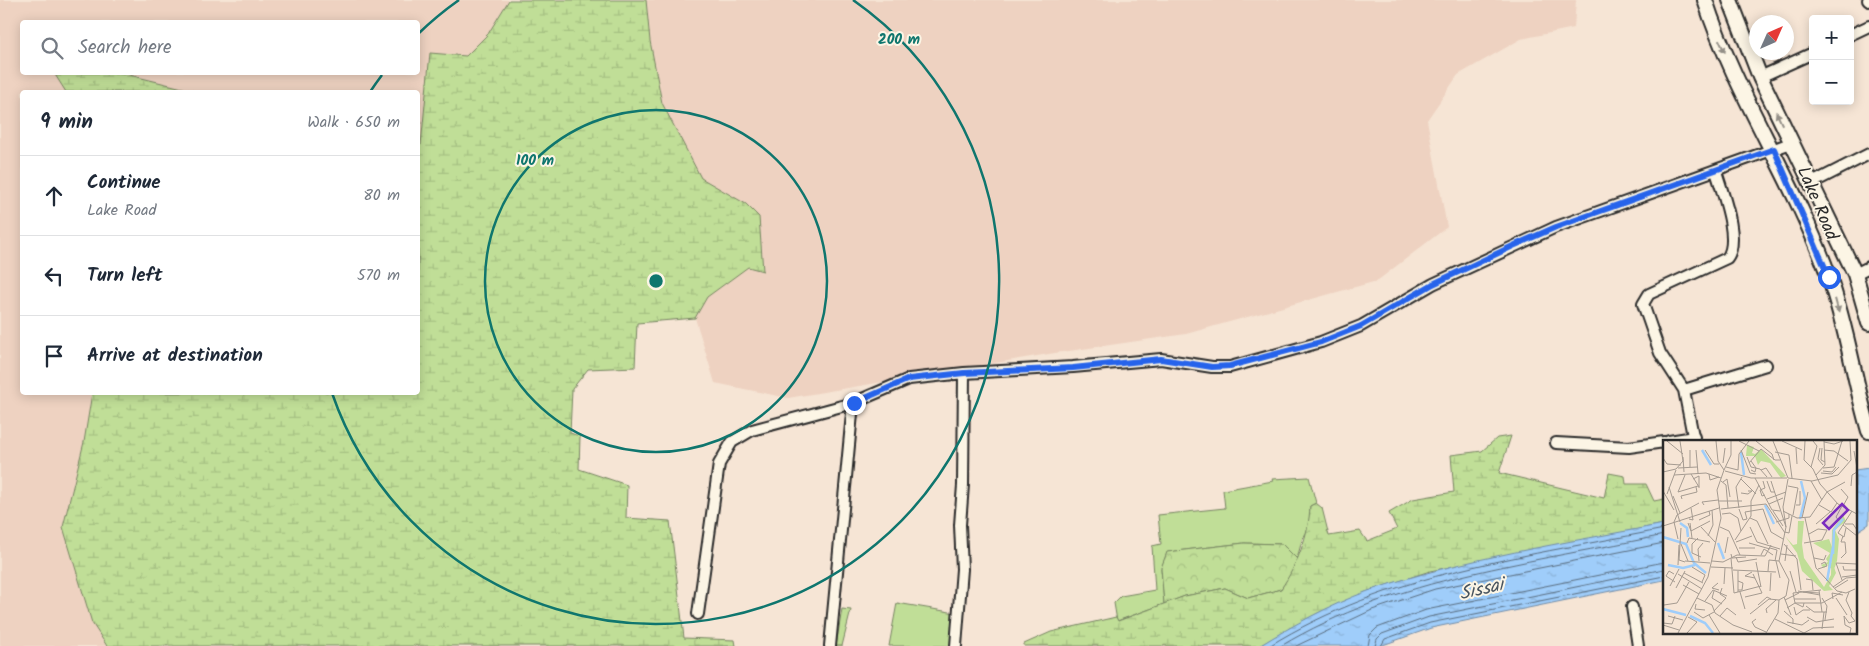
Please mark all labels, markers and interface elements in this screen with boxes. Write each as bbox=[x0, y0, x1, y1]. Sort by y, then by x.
north arrow bbox=[1749, 15, 1794, 60]
map controls bbox=[1809, 15, 1854, 105]
button: + bbox=[1809, 15, 1854, 60]
search box bbox=[20, 20, 420, 75]
text: 200 m bbox=[878, 28, 920, 52]
text: Search here bbox=[78, 33, 172, 63]
icon: search bbox=[38, 34, 66, 62]
one-way arrow bbox=[1718, 39, 1726, 53]
button: − bbox=[1809, 60, 1854, 105]
text: 9 min bbox=[40, 106, 93, 139]
text: Walk · 650 m bbox=[307, 110, 400, 135]
one-way arrow bbox=[1775, 111, 1783, 125]
text: 100 m bbox=[516, 149, 554, 173]
street label: Lake Road bbox=[1788, 162, 1846, 246]
text: Continue bbox=[87, 168, 160, 198]
icon: ahead bbox=[40, 182, 68, 210]
text: 80 m bbox=[363, 183, 400, 208]
text: Lake Road bbox=[87, 198, 156, 223]
text: Turn left bbox=[87, 261, 162, 291]
icon: left bbox=[40, 262, 68, 290]
text: 570 m bbox=[357, 263, 400, 288]
route start bbox=[1818, 266, 1841, 289]
centre of rings bbox=[647, 272, 665, 290]
one-way arrow bbox=[1833, 298, 1841, 313]
text: Arrive at destination bbox=[87, 341, 263, 371]
icon: arrive bbox=[40, 342, 68, 370]
route end bbox=[843, 392, 866, 415]
inset map bbox=[1663, 440, 1856, 634]
water label: Sissai bbox=[1457, 569, 1511, 610]

